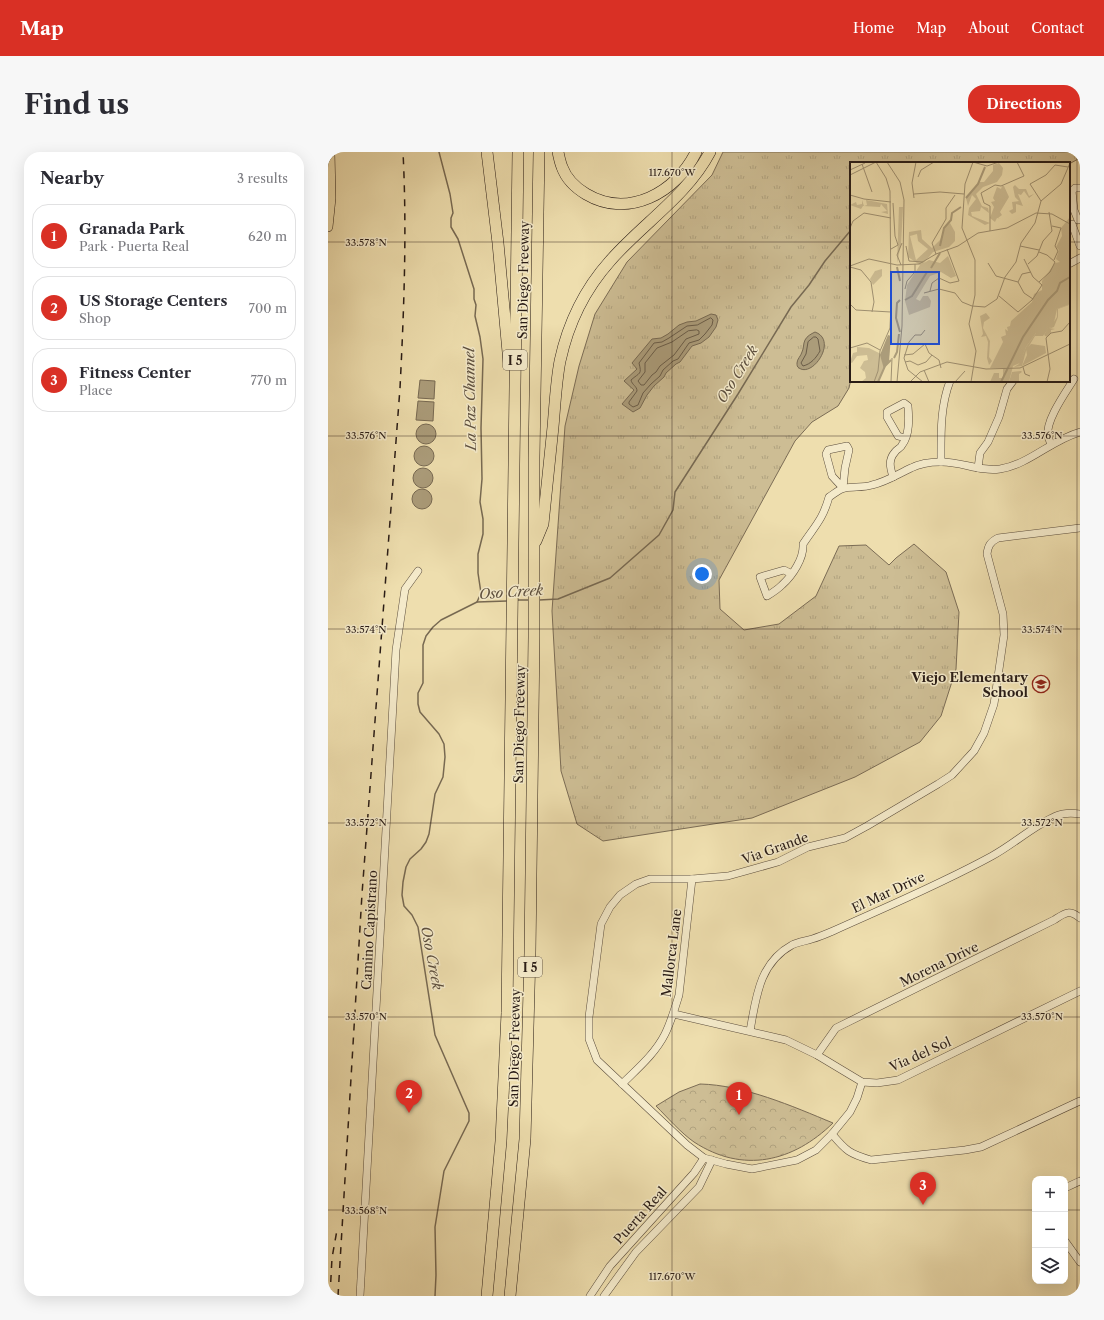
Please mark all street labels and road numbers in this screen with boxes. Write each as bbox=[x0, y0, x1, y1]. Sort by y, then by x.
street label: San Diego Freeway bbox=[514, 220, 532, 339]
road number: I 5 bbox=[503, 350, 527, 370]
street label: San Diego Freeway bbox=[510, 664, 528, 783]
street label: Via Grande bbox=[739, 829, 810, 868]
street label: El Mar Drive bbox=[849, 868, 927, 916]
street label: Camino Capistrano bbox=[358, 870, 380, 990]
street label: Mallorca Lane bbox=[658, 908, 684, 998]
street label: Morena Drive bbox=[897, 938, 981, 990]
road number: I 5 bbox=[518, 957, 542, 977]
street label: San Diego Freeway bbox=[505, 988, 523, 1107]
street label: Via del Sol bbox=[886, 1033, 953, 1075]
street label: Puerta Real bbox=[610, 1183, 670, 1247]

